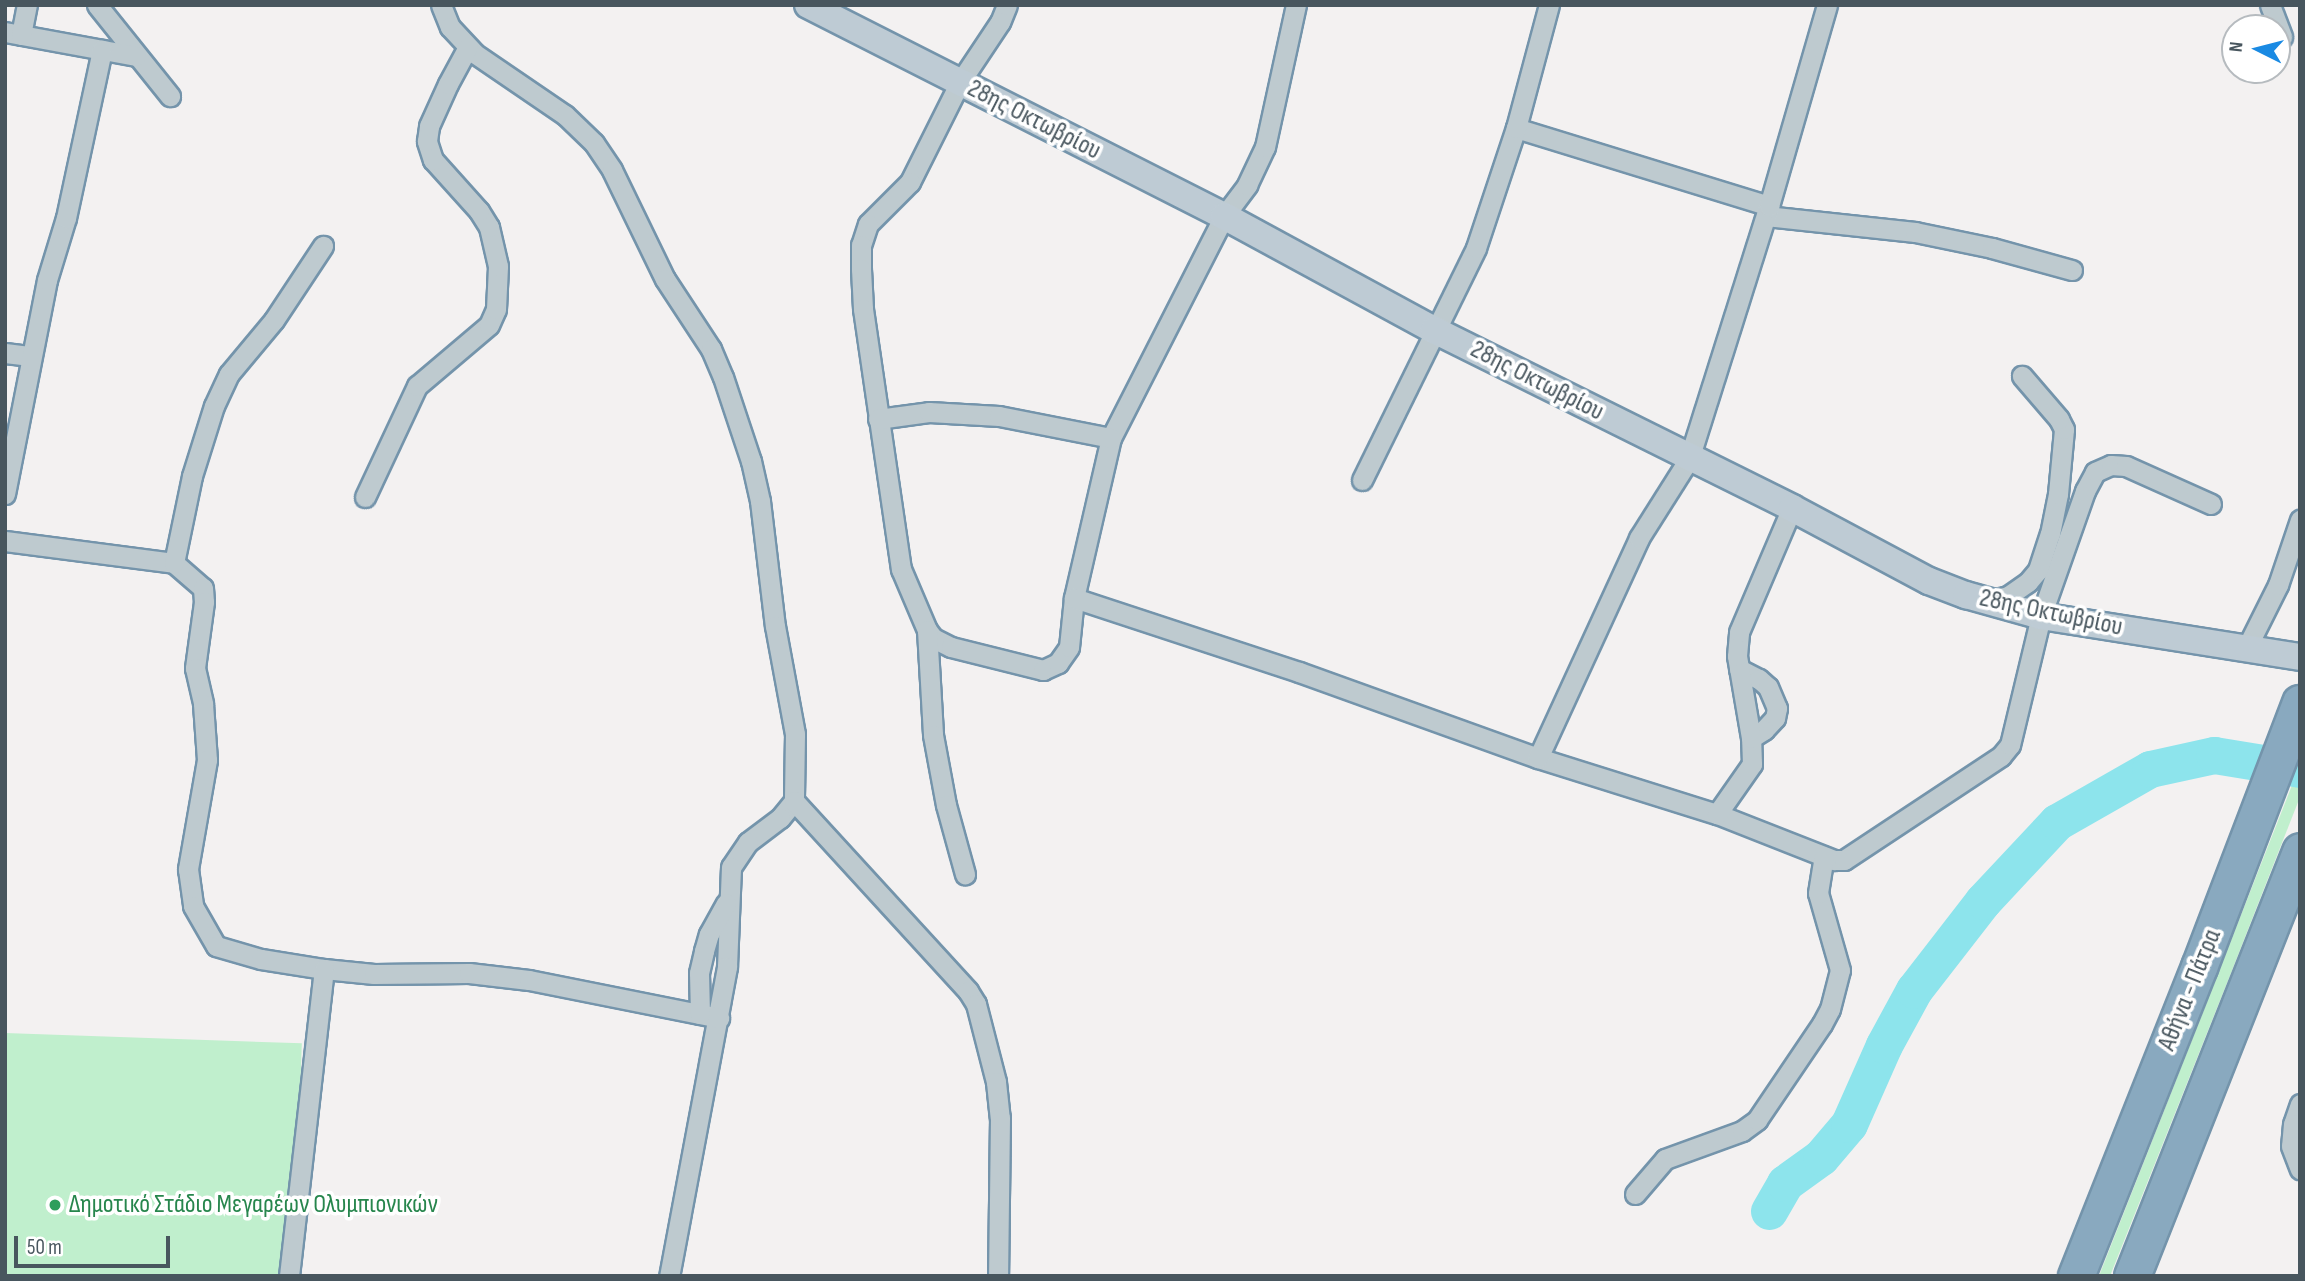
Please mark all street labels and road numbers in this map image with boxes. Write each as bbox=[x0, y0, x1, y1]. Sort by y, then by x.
street label: 28ης Οκτωβρίου bbox=[962, 73, 1106, 167]
street label: 28ης Οκτωβρίου bbox=[1465, 334, 1609, 428]
street label: 28ης Οκτωβρίου bbox=[1977, 583, 2125, 643]
street label: Αθήνα - Πάτρα bbox=[2152, 925, 2228, 1055]

